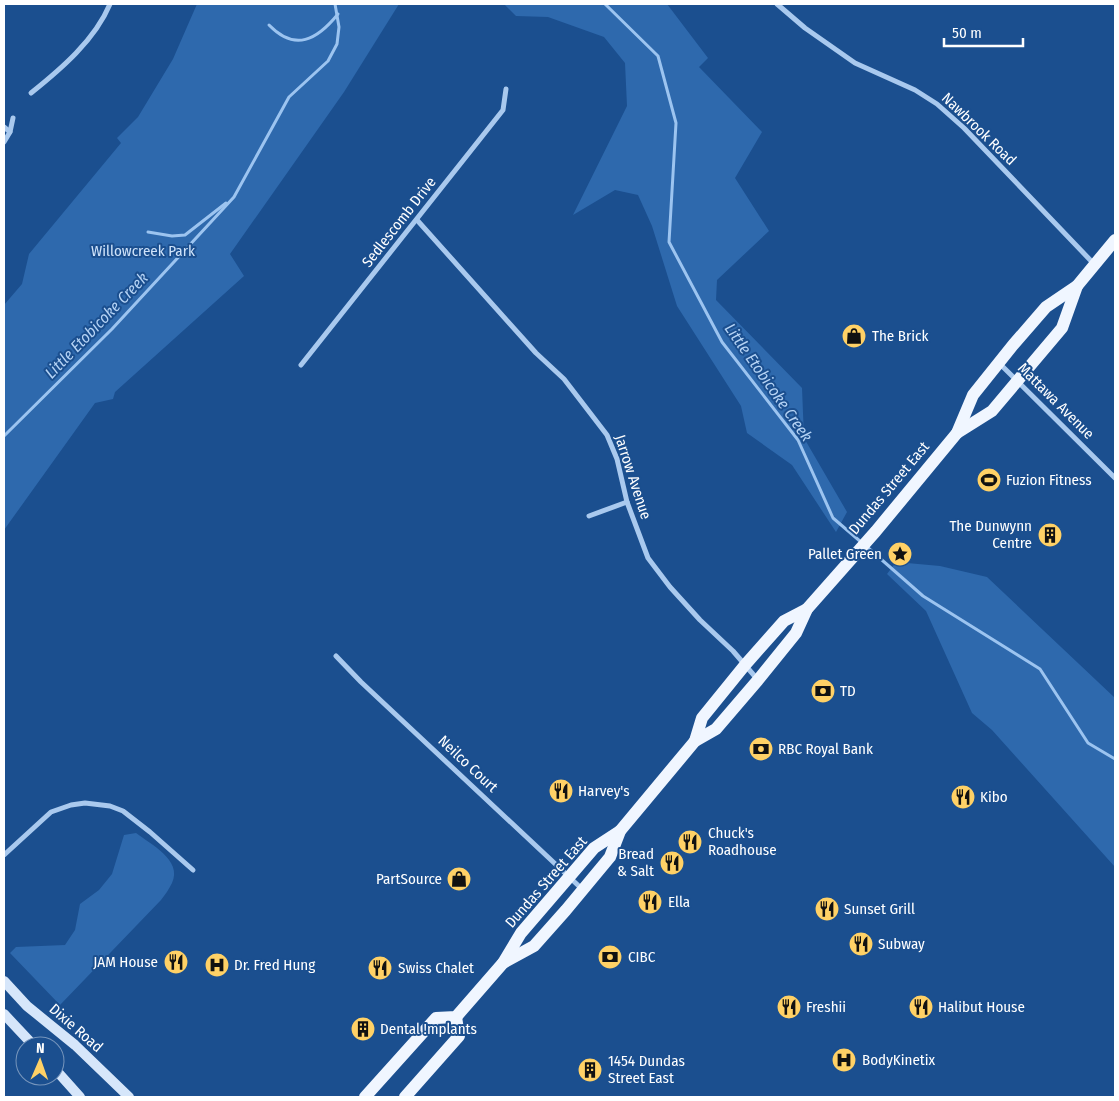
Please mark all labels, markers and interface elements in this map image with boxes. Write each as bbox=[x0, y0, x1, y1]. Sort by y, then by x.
scale bar bbox=[944, 15, 1023, 47]
text: 50 m bbox=[952, 24, 982, 42]
street label: Nawbrook Road bbox=[938, 89, 1020, 169]
street label: Sedlescomb Drive bbox=[358, 173, 440, 271]
park label: Willowcreek Park bbox=[91, 242, 195, 260]
water label: Little Etobicoke Creek bbox=[41, 268, 152, 382]
water label: Little Etobicoke Creek bbox=[721, 320, 817, 445]
shop icon: The Brick bbox=[841, 323, 867, 349]
place label: The Brick bbox=[872, 327, 928, 345]
street label: Mattawa Avenue bbox=[1014, 359, 1098, 443]
street label: Jarrow Avenue bbox=[611, 432, 655, 522]
street label: Dundas Street East bbox=[845, 438, 933, 538]
sports icon: Fuzion Fitness bbox=[976, 467, 1002, 493]
place label: Fuzion Fitness bbox=[1006, 471, 1092, 489]
place label: The Dunwynn Centre bbox=[949, 517, 1032, 552]
building icon: The Dunwynn Centre bbox=[1037, 522, 1063, 548]
place icon: Pallet Green bbox=[887, 541, 913, 567]
place label: Pallet Green bbox=[808, 545, 882, 563]
bank icon: TD bbox=[810, 678, 836, 704]
place label: TD bbox=[840, 682, 856, 700]
street label: Neilco Court bbox=[434, 732, 502, 796]
bank icon: RBC Royal Bank bbox=[748, 736, 774, 762]
place label: RBC Royal Bank bbox=[778, 740, 873, 758]
restaurant icon: Harvey's bbox=[548, 778, 574, 804]
place label: Harvey's bbox=[578, 782, 630, 800]
restaurant icon: Kibo bbox=[950, 784, 976, 810]
place label: Kibo bbox=[980, 788, 1008, 806]
place label: Chuck's Roadhouse bbox=[708, 824, 777, 859]
restaurant icon: Chuck's Roadhouse bbox=[677, 829, 703, 855]
street label: Dundas Street East bbox=[501, 832, 591, 931]
place label: Bread & Salt bbox=[617, 845, 654, 880]
restaurant icon: Bread & Salt bbox=[659, 850, 685, 876]
shop icon: PartSource bbox=[446, 866, 472, 892]
place label: PartSource bbox=[376, 870, 442, 888]
restaurant icon: Ella bbox=[637, 889, 663, 915]
place label: Ella bbox=[668, 893, 690, 911]
restaurant icon: Sunset Grill bbox=[814, 896, 840, 922]
place label: Sunset Grill bbox=[844, 900, 915, 918]
restaurant icon: Subway bbox=[848, 931, 874, 957]
place label: Subway bbox=[878, 935, 925, 953]
bank icon: CIBC bbox=[597, 944, 623, 970]
place label: CIBC bbox=[628, 948, 656, 966]
restaurant icon: JAM House bbox=[163, 949, 189, 975]
hospital icon: Dr. Fred Hung bbox=[204, 952, 230, 978]
place label: JAM House bbox=[93, 953, 158, 971]
restaurant icon: Swiss Chalet bbox=[367, 955, 393, 981]
place label: Dr. Fred Hung bbox=[234, 956, 315, 974]
place label: Swiss Chalet bbox=[398, 959, 474, 977]
restaurant icon: Freshii bbox=[776, 994, 802, 1020]
restaurant icon: Halibut House bbox=[908, 994, 934, 1020]
place label: Freshii bbox=[806, 998, 846, 1016]
place label: Halibut House bbox=[938, 998, 1025, 1016]
street label: Dixie Road bbox=[46, 1000, 106, 1056]
building icon: Dental !mplants bbox=[350, 1016, 376, 1042]
place label: Dental !mplants bbox=[380, 1020, 477, 1038]
north arrow bbox=[15, 1036, 65, 1086]
text: N bbox=[36, 1040, 45, 1057]
hospital icon: BodyKinetix bbox=[831, 1047, 857, 1073]
place label: BodyKinetix bbox=[862, 1051, 936, 1069]
place label: 1454 Dundas Street East bbox=[608, 1052, 685, 1087]
building icon: 1454 Dundas Street East bbox=[577, 1057, 603, 1083]

